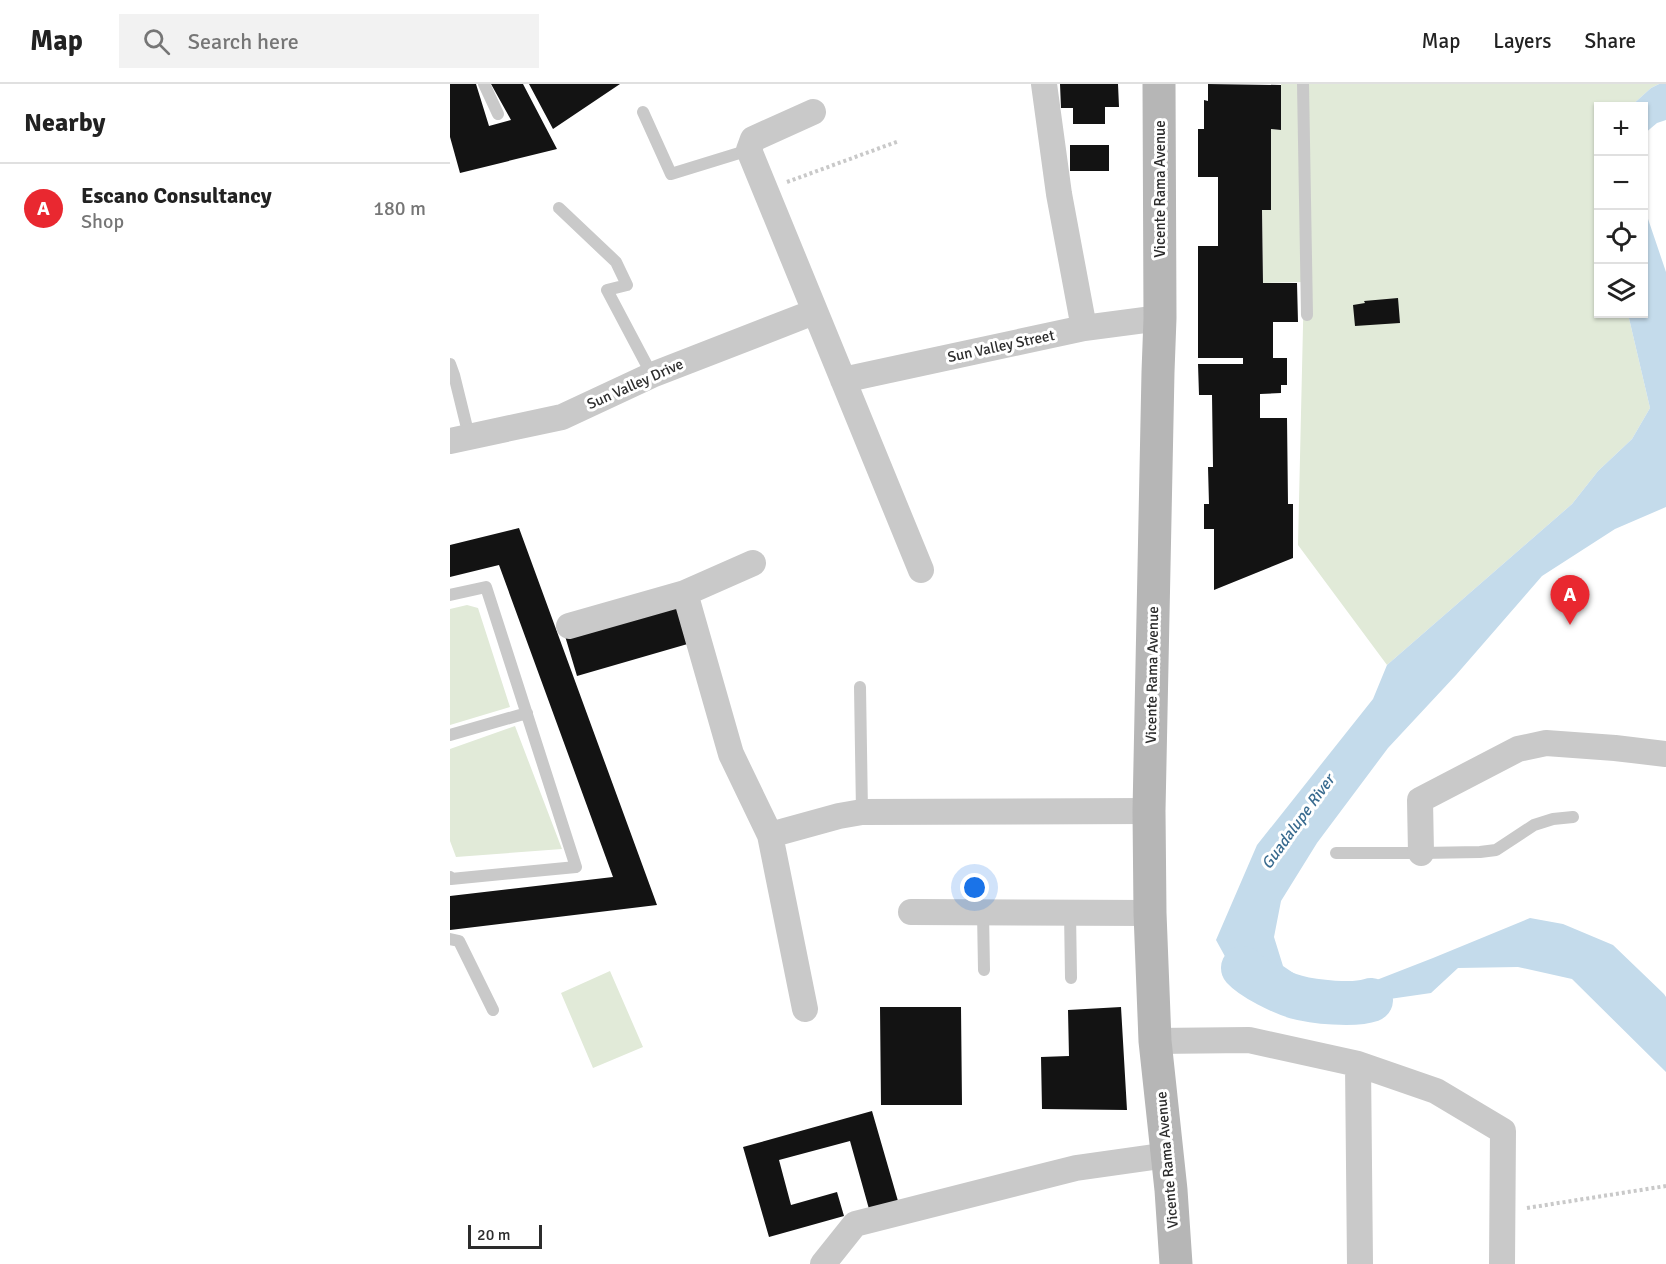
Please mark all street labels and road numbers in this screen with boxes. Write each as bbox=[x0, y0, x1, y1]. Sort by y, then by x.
street label: Vicente Rama Avenue bbox=[1151, 120, 1169, 258]
street label: Sun Valley Street bbox=[946, 326, 1056, 366]
street label: Sun Valley Drive bbox=[584, 355, 686, 413]
street label: Vicente Rama Avenue bbox=[1142, 606, 1162, 744]
street label: Vicente Rama Avenue bbox=[1152, 1091, 1182, 1229]

